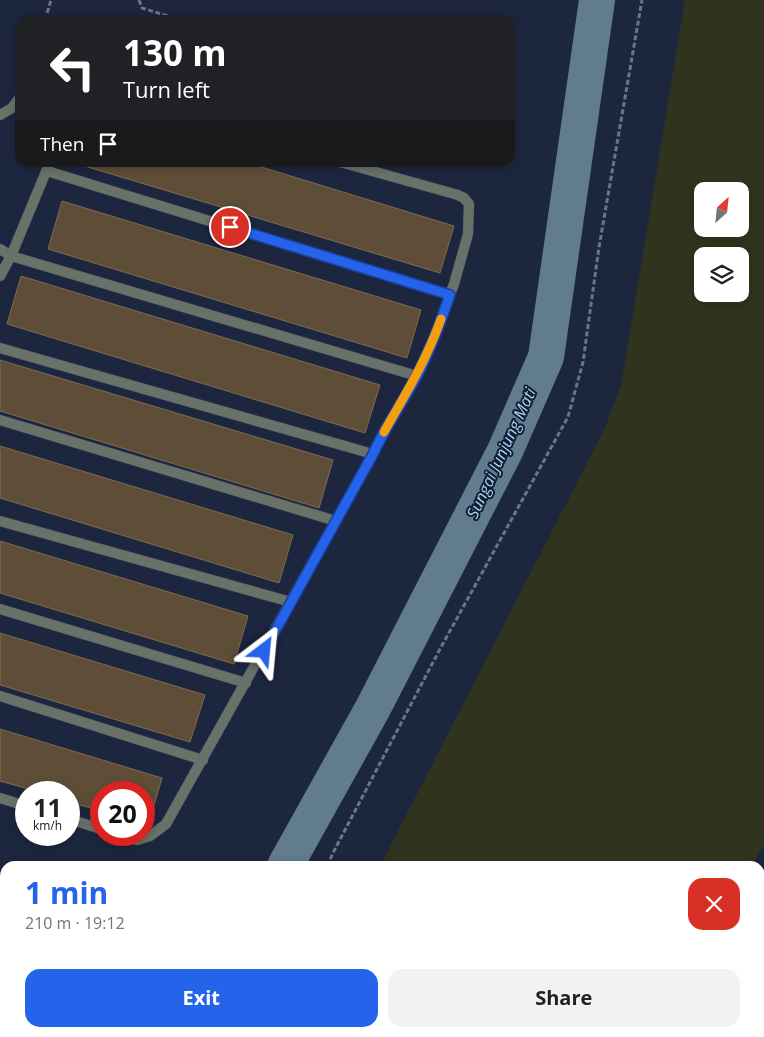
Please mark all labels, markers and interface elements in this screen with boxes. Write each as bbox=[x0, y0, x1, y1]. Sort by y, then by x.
text: 130 m bbox=[123, 29, 227, 76]
icon: left bbox=[40, 35, 105, 100]
text: Turn left bbox=[123, 74, 210, 104]
icon: arrive bbox=[94, 130, 122, 158]
text: Then bbox=[40, 131, 84, 157]
north arrow bbox=[694, 182, 749, 238]
map controls bbox=[694, 182, 749, 302]
pin bbox=[209, 206, 251, 248]
icon: arrive bbox=[216, 213, 244, 241]
button: layers bbox=[694, 247, 749, 302]
water label: Sungai Junjung Mati bbox=[461, 383, 541, 522]
position arrow bbox=[237, 624, 289, 676]
speed limit sign: 20 bbox=[90, 781, 155, 846]
text: 11 bbox=[33, 790, 62, 824]
text: km/h bbox=[33, 817, 62, 834]
text: 1 min bbox=[25, 872, 108, 913]
button: close bbox=[688, 878, 740, 930]
text: 210 m · 19:12 bbox=[25, 912, 125, 934]
button: Exit bbox=[25, 969, 378, 1027]
button: Share bbox=[388, 969, 740, 1027]

